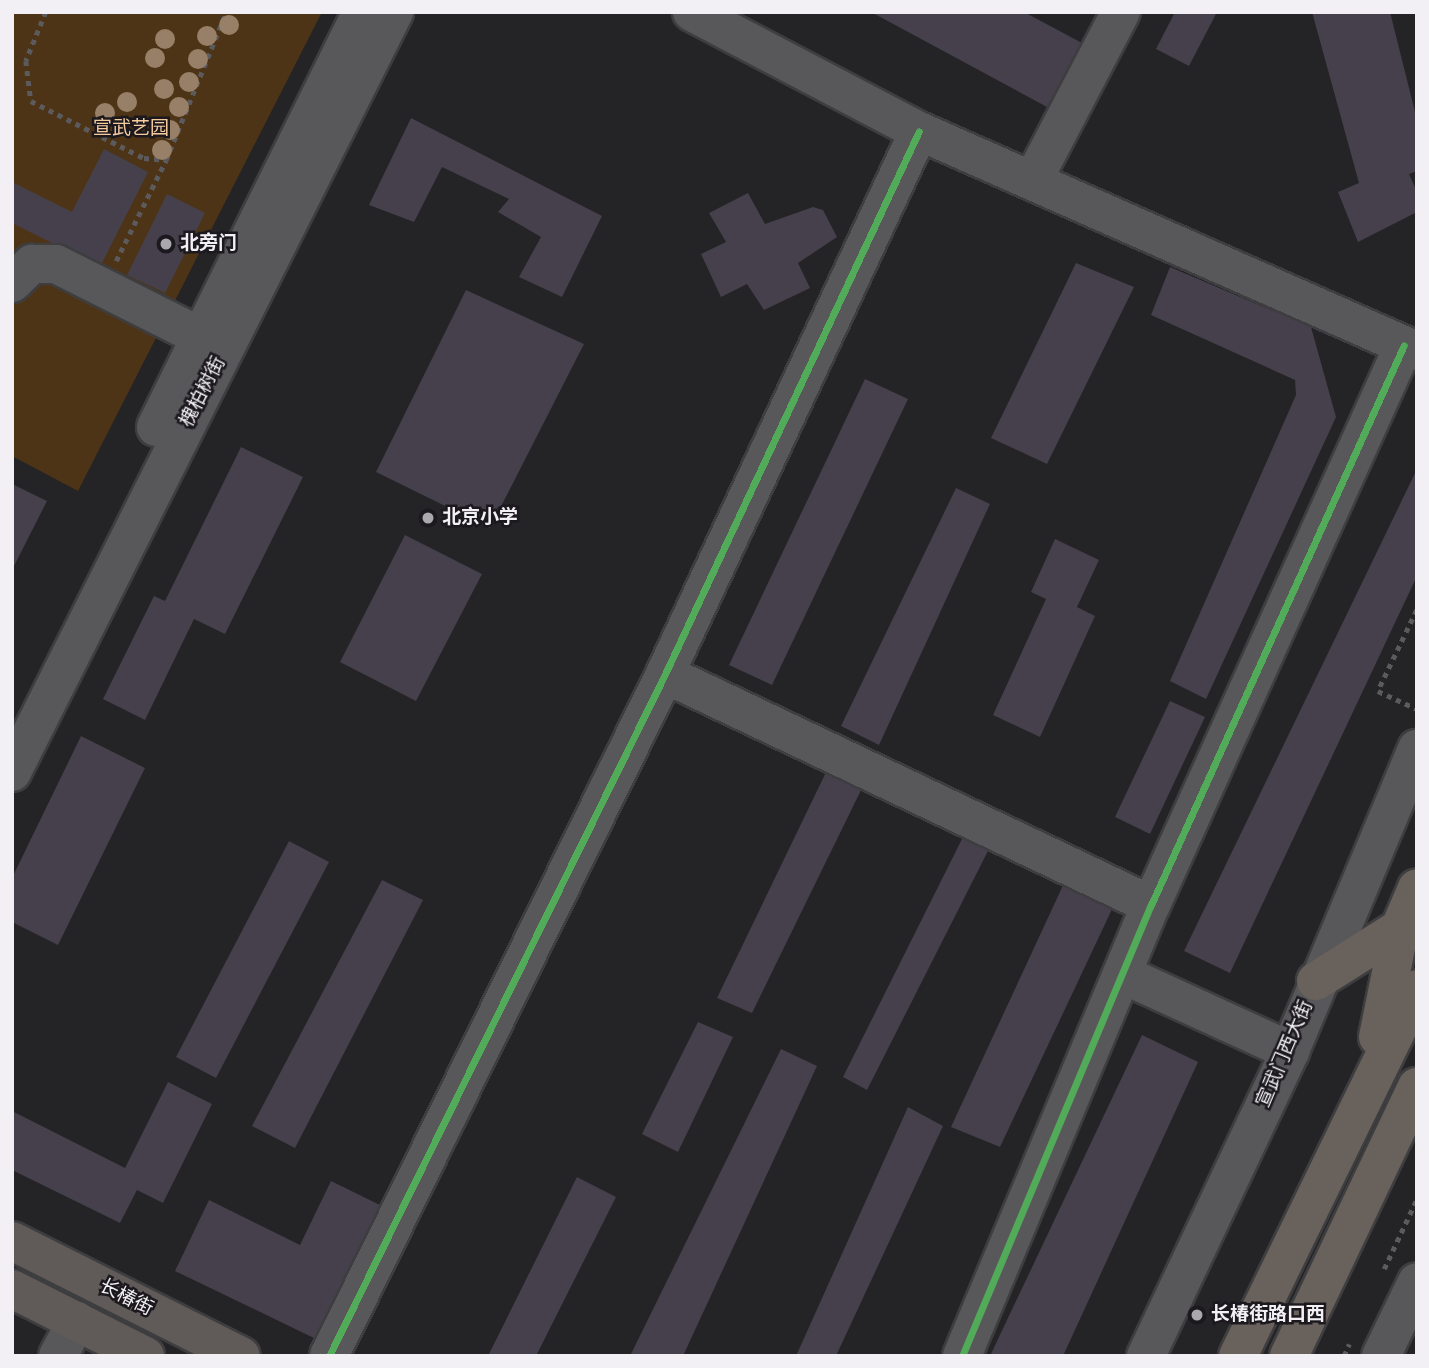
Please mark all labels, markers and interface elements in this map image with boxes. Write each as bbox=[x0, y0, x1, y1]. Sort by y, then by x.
park label: 宣武艺园 bbox=[93, 118, 169, 140]
place label: 北旁门 bbox=[180, 233, 237, 255]
marker: 北旁门 bbox=[158, 236, 174, 252]
street label: 槐柏树街 bbox=[176, 353, 230, 431]
place label: 北京小学 bbox=[442, 507, 518, 529]
marker: 北京小学 bbox=[420, 510, 436, 526]
street label: 宣武门西大街 bbox=[1252, 997, 1318, 1111]
street label: 长椿街 bbox=[95, 1275, 157, 1321]
place label: 长椿街路口西 bbox=[1211, 1304, 1325, 1326]
marker: 长椿街路口西 bbox=[1189, 1307, 1205, 1323]

